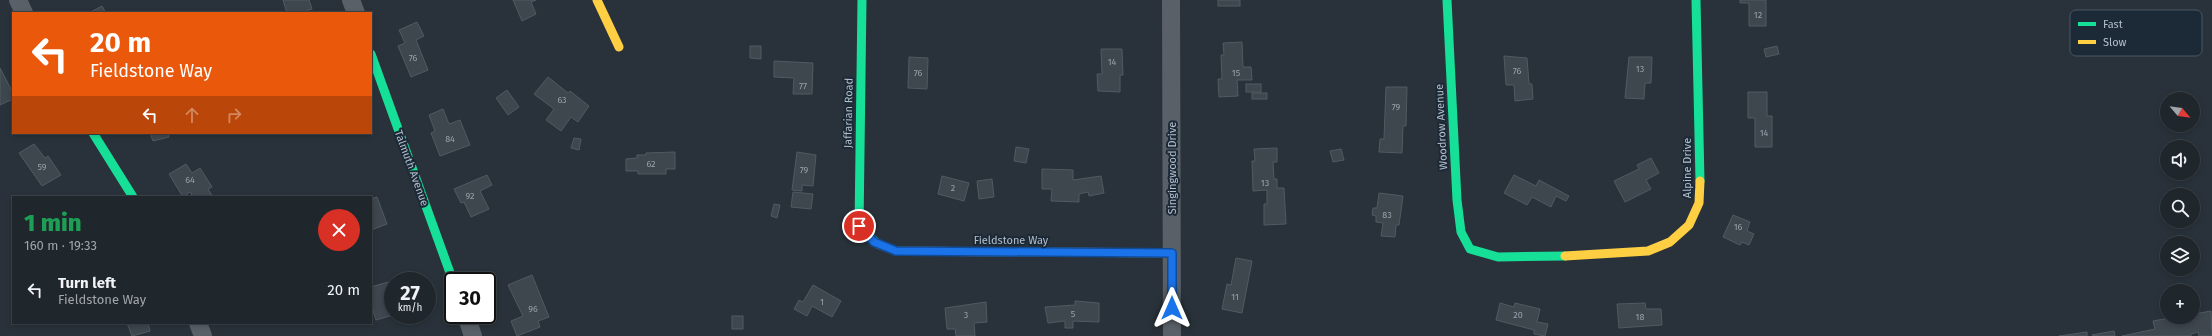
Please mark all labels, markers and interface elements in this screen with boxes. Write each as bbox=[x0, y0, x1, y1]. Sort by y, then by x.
house number: 12 bbox=[1754, 10, 1762, 20]
legend bbox=[2070, 10, 2202, 56]
text: Fast bbox=[2103, 18, 2123, 31]
text: 20 m bbox=[90, 26, 151, 59]
icon: left bbox=[24, 28, 76, 80]
text: Slow bbox=[2103, 36, 2127, 49]
house number: 76 bbox=[409, 53, 417, 63]
house number: 14 bbox=[1108, 57, 1117, 67]
text: Fieldstone Way bbox=[90, 60, 212, 82]
house number: 13 bbox=[1636, 64, 1644, 74]
house number: 76 bbox=[1513, 66, 1521, 76]
house number: 76 bbox=[914, 68, 922, 78]
house number: 15 bbox=[1232, 68, 1241, 78]
street label: Jaffarian Road bbox=[841, 78, 856, 148]
house number: 77 bbox=[799, 81, 807, 91]
street label: Woodrow Avenue bbox=[1433, 84, 1450, 170]
north arrow bbox=[2160, 92, 2200, 132]
map controls bbox=[2160, 92, 2200, 324]
house number: 63 bbox=[557, 95, 567, 105]
house number: 79 bbox=[1392, 102, 1401, 112]
icon: left bbox=[139, 104, 161, 126]
icon: ahead bbox=[181, 104, 203, 126]
icon: right bbox=[223, 104, 245, 126]
street label: Singingwood Drive bbox=[1166, 122, 1179, 214]
street label: Talmuth Avenue bbox=[392, 128, 431, 208]
house number: 14 bbox=[1760, 128, 1769, 138]
house number: 84 bbox=[445, 134, 455, 144]
street label: Alpine Drive bbox=[1681, 138, 1694, 198]
button: sound bbox=[2160, 140, 2200, 180]
house number: 62 bbox=[646, 159, 656, 169]
house number: 59 bbox=[37, 162, 47, 172]
house number: 79 bbox=[800, 165, 809, 175]
house number: 64 bbox=[185, 175, 195, 185]
house number: 13 bbox=[1261, 178, 1269, 188]
house number: 2 bbox=[951, 183, 955, 193]
button: search bbox=[2160, 188, 2200, 228]
house number: 92 bbox=[466, 191, 474, 201]
text: 1 min bbox=[24, 209, 82, 237]
button: close bbox=[318, 209, 360, 251]
pin bbox=[842, 209, 876, 243]
house number: 83 bbox=[1382, 210, 1392, 220]
icon: arrive bbox=[848, 215, 870, 237]
house number: 16 bbox=[1734, 222, 1743, 232]
street label: Fieldstone Way bbox=[974, 234, 1049, 247]
button: layers bbox=[2160, 236, 2200, 276]
text: 160 m · 19:33 bbox=[24, 238, 97, 253]
speed limit sign: 30 bbox=[444, 272, 496, 324]
text: Turn left bbox=[58, 274, 116, 292]
icon: left bbox=[24, 279, 46, 301]
text: 20 m bbox=[327, 281, 360, 299]
text: 27 bbox=[400, 281, 420, 305]
button: + bbox=[2160, 284, 2200, 324]
position arrow bbox=[1151, 287, 1193, 329]
text: Fieldstone Way bbox=[58, 292, 146, 307]
house number: 11 bbox=[1231, 292, 1239, 302]
house number: 1 bbox=[820, 297, 824, 307]
text: km/h bbox=[398, 302, 422, 314]
house number: 96 bbox=[528, 304, 538, 314]
house number: 5 bbox=[1071, 309, 1076, 319]
house number: 3 bbox=[964, 310, 968, 320]
house number: 20 bbox=[1513, 310, 1523, 320]
house number: 18 bbox=[1636, 312, 1644, 322]

